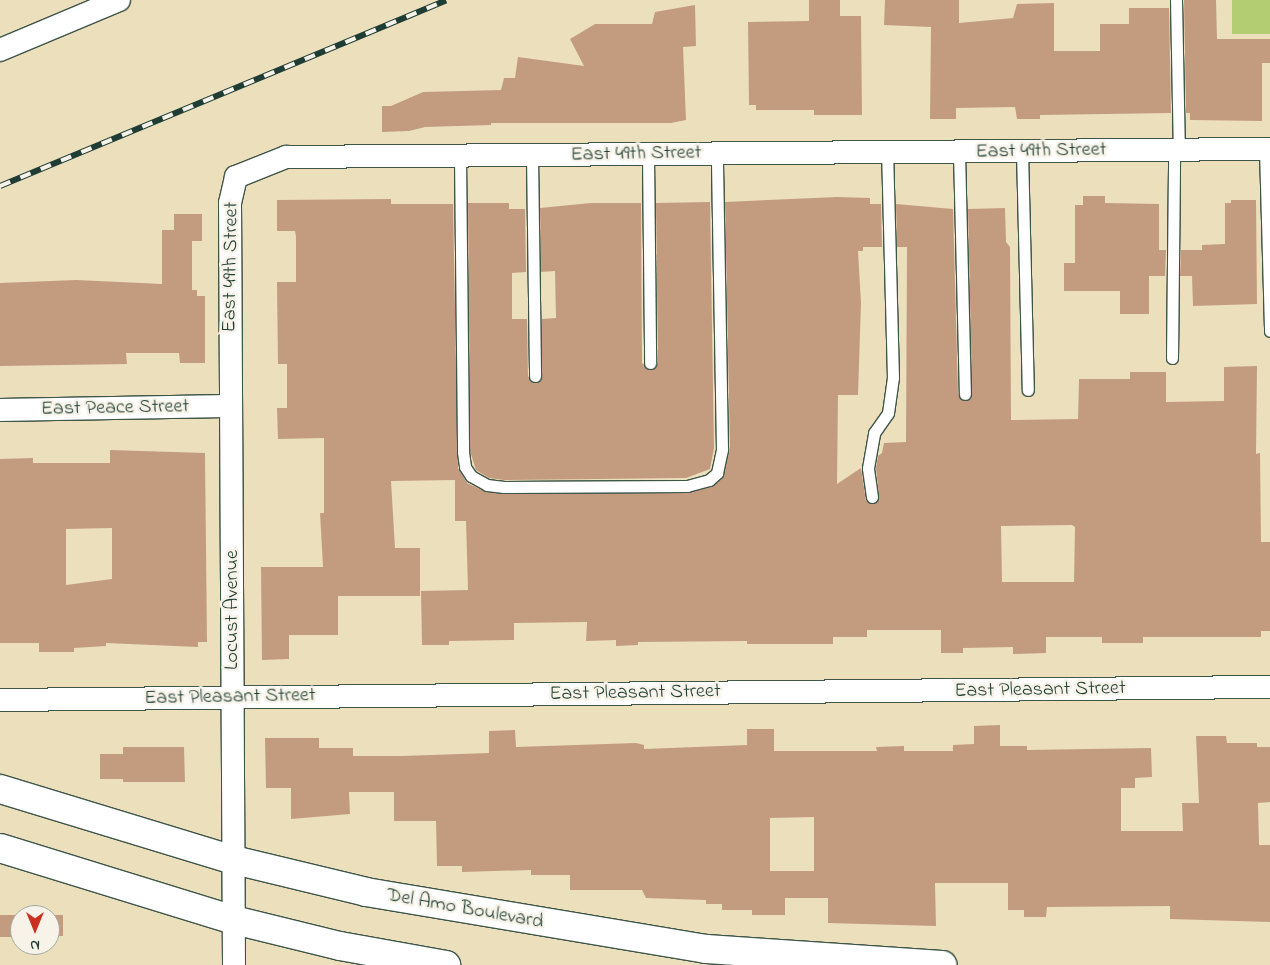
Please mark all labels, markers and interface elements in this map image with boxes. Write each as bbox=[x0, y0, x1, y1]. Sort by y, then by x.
street label: East 49th Street bbox=[975, 138, 1107, 164]
street label: East 49th Street bbox=[570, 141, 702, 167]
street label: East 49th Street bbox=[218, 201, 244, 333]
street label: East Peace Street bbox=[41, 395, 189, 421]
street label: Locust Avenue bbox=[220, 550, 244, 670]
street label: East Pleasant Street bbox=[954, 677, 1126, 703]
street label: East Pleasant Street bbox=[549, 680, 721, 706]
street label: East Pleasant Street bbox=[144, 684, 316, 710]
street label: Del Amo Boulevard bbox=[385, 883, 545, 935]
north arrow bbox=[10, 905, 60, 955]
text: N bbox=[30, 934, 40, 955]

